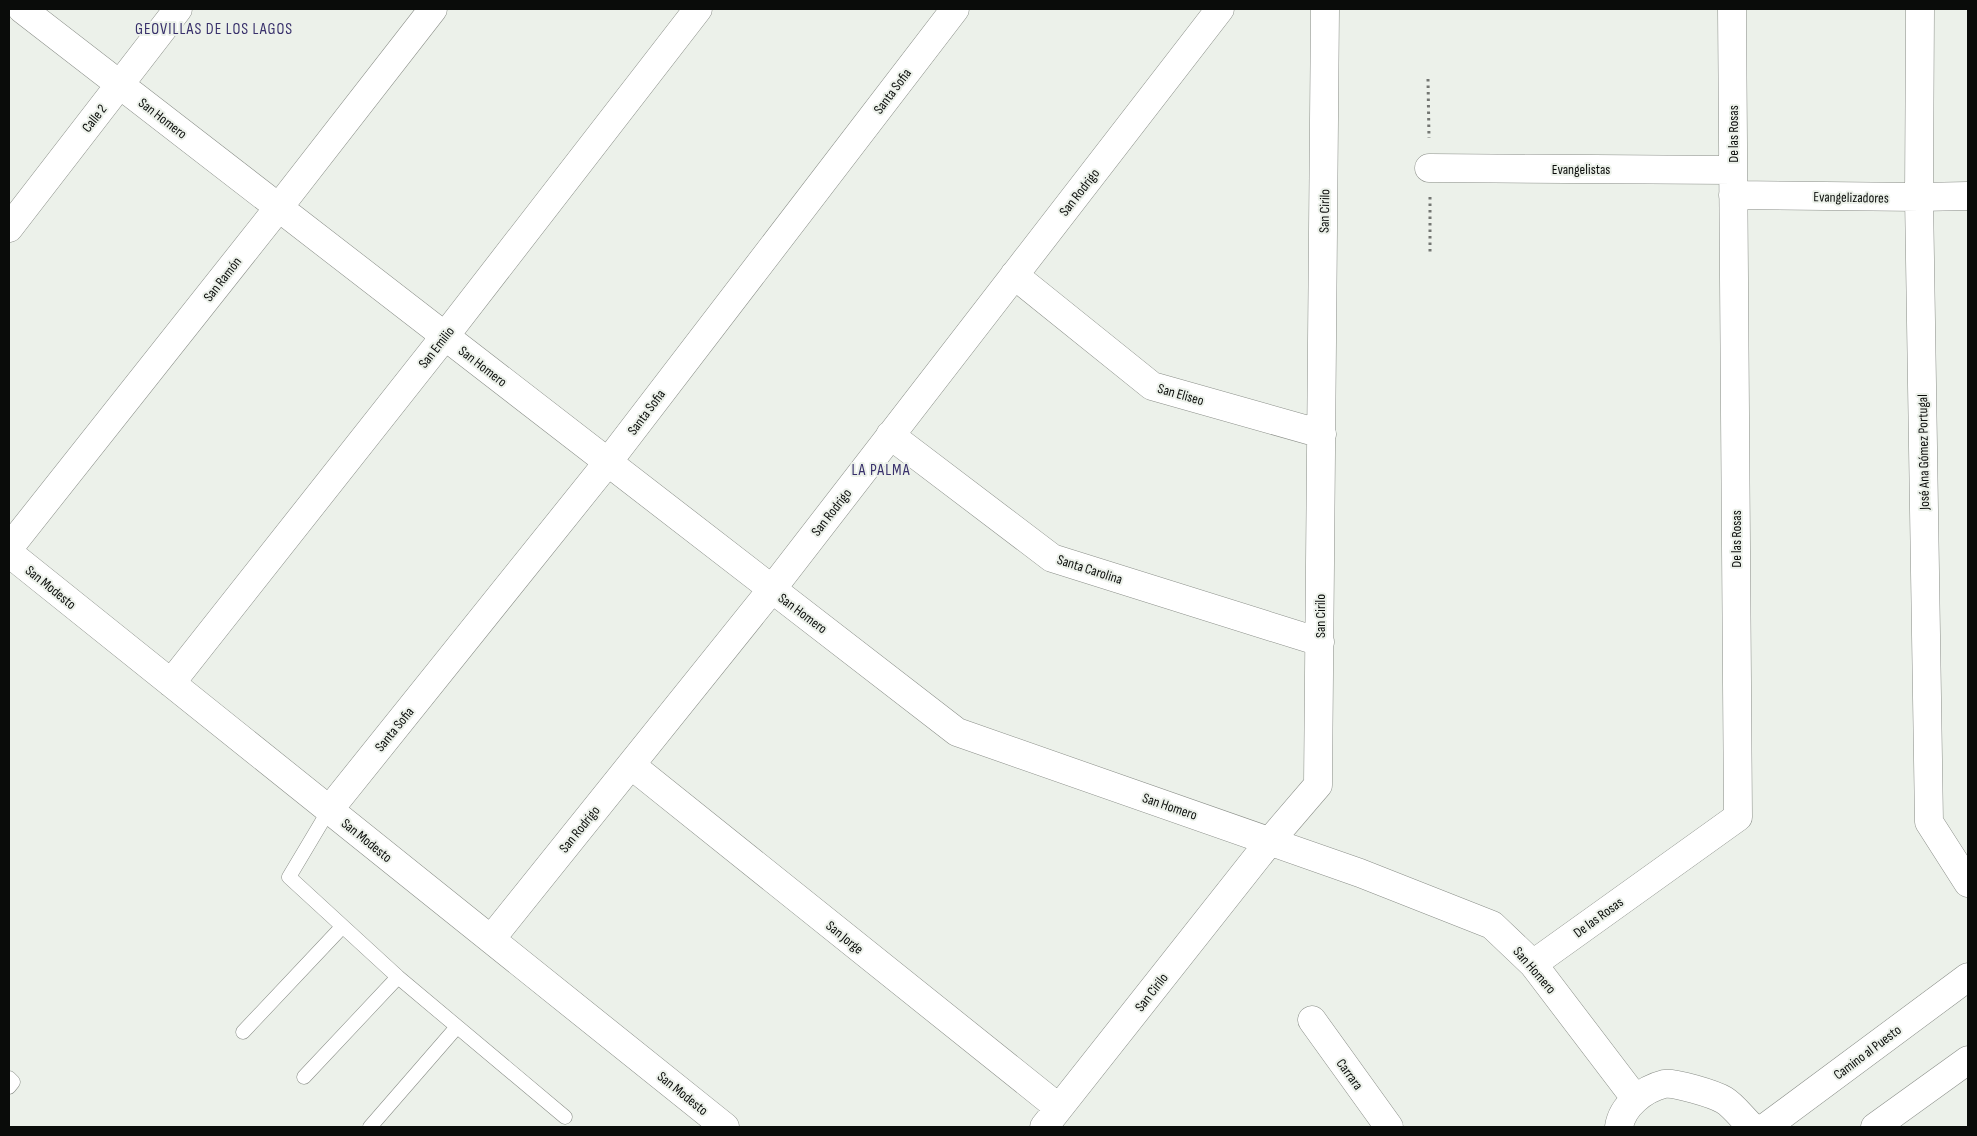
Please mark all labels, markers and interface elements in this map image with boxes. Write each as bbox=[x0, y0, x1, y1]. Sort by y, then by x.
district label: GEOVILLAS DE LOS LAGOS bbox=[135, 20, 293, 39]
street label: Santa Sofia bbox=[870, 65, 915, 117]
street label: San Homero bbox=[135, 94, 190, 143]
street label: Calle 2 bbox=[78, 101, 111, 136]
street label: De las Rosas bbox=[1725, 105, 1742, 163]
street label: Evangelistas bbox=[1552, 161, 1610, 178]
street label: San Rodrigo bbox=[1056, 165, 1103, 219]
street label: Evangelizadores bbox=[1813, 188, 1889, 207]
street label: San Cirilo bbox=[1316, 189, 1333, 233]
street label: San Ramón bbox=[200, 254, 245, 305]
street label: San Emilio bbox=[415, 323, 458, 372]
street label: San Homero bbox=[455, 342, 510, 391]
street label: San Eliseo bbox=[1156, 380, 1206, 409]
street label: Santa Sofia bbox=[624, 386, 669, 438]
street label: José Ana Gómez Portugal bbox=[1914, 394, 1933, 511]
district label: LA PALMA bbox=[852, 461, 910, 480]
street label: San Rodrigo bbox=[808, 485, 855, 539]
street label: De las Rosas bbox=[1728, 510, 1745, 568]
street label: Santa Carolina bbox=[1055, 551, 1125, 588]
street label: San Modesto bbox=[22, 562, 80, 613]
street label: San Homero bbox=[775, 590, 831, 637]
street label: San Cirilo bbox=[1312, 594, 1329, 638]
street label: Santa Sofia bbox=[371, 704, 418, 755]
street label: San Homero bbox=[1140, 789, 1200, 824]
street label: San Rodrigo bbox=[555, 802, 604, 856]
street label: San Modesto bbox=[338, 815, 396, 866]
street label: De las Rosas bbox=[1570, 894, 1627, 941]
street label: San Jorge bbox=[823, 917, 867, 958]
street label: San Homero bbox=[1510, 943, 1560, 997]
street label: San Cirilo bbox=[1131, 970, 1172, 1015]
street label: Camino al Puesto bbox=[1830, 1021, 1905, 1083]
street label: Carrara bbox=[1333, 1055, 1367, 1093]
street label: San Modesto bbox=[654, 1068, 712, 1119]

